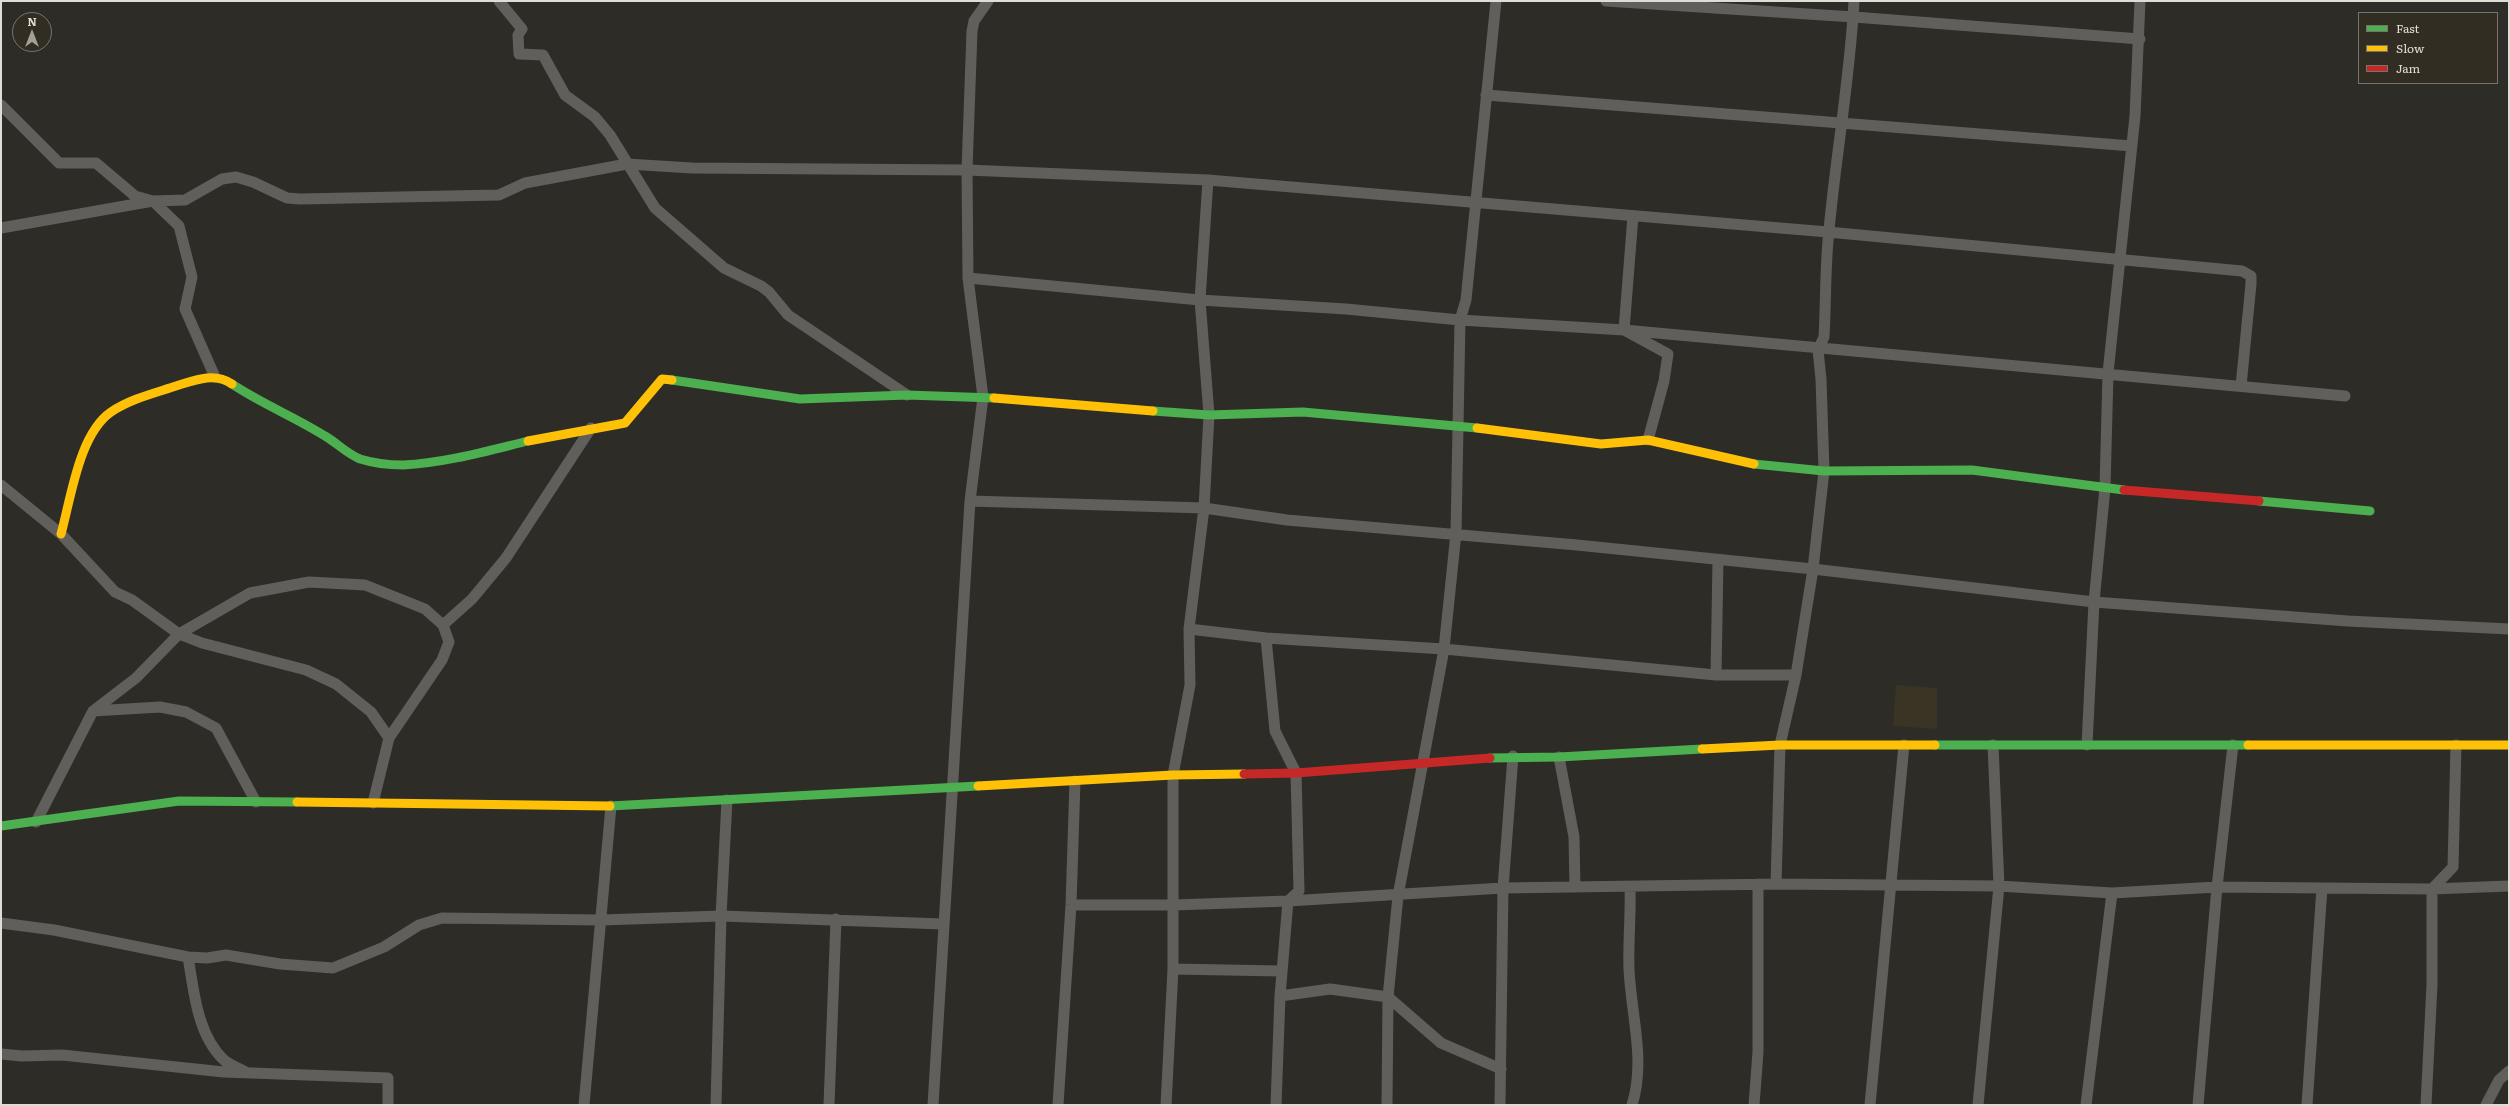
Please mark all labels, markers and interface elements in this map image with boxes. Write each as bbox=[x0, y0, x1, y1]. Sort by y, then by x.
north arrow bbox=[12, 12, 52, 52]
legend bbox=[2358, 12, 2498, 84]
text: N bbox=[27, 13, 37, 29]
text: Fast bbox=[2396, 19, 2419, 37]
text: Slow bbox=[2396, 39, 2424, 57]
text: Jam bbox=[2396, 59, 2420, 77]

